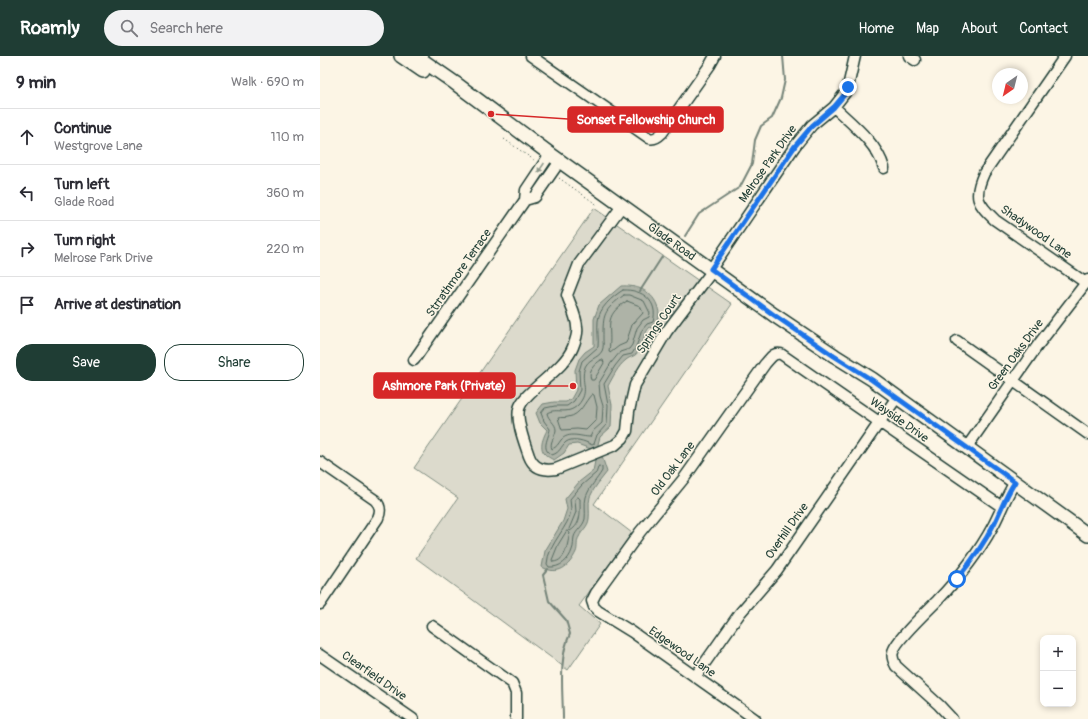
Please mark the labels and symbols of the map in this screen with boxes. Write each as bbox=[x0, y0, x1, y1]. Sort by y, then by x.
north arrow bbox=[992, 68, 1028, 104]
route end bbox=[839, 78, 857, 96]
callout: Sonset Fellowship Church bbox=[568, 107, 723, 132]
text: Sonset Fellowship Church bbox=[577, 112, 715, 128]
street label: Melrose Park Drive bbox=[736, 122, 800, 206]
one-way arrow bbox=[537, 163, 545, 173]
street label: Shadywood Lane bbox=[998, 202, 1075, 262]
street label: Glade Road bbox=[645, 219, 699, 264]
street label: Strrathmore Terrace bbox=[423, 226, 495, 320]
street label: Springs Court bbox=[634, 291, 685, 357]
street label: Green Oaks Drive bbox=[985, 316, 1047, 394]
callout: Ashmore Park (Private) bbox=[374, 373, 515, 398]
text: Ashmore Park (Private) bbox=[382, 378, 506, 394]
street label: Wayside Drive bbox=[867, 394, 931, 446]
street label: Old Oak Lane bbox=[648, 439, 698, 499]
street label: Overhill Drive bbox=[762, 500, 812, 562]
route start bbox=[948, 570, 966, 588]
street label: Edgewood Lane bbox=[646, 623, 718, 681]
street label: Clearfield Drive bbox=[339, 648, 409, 704]

